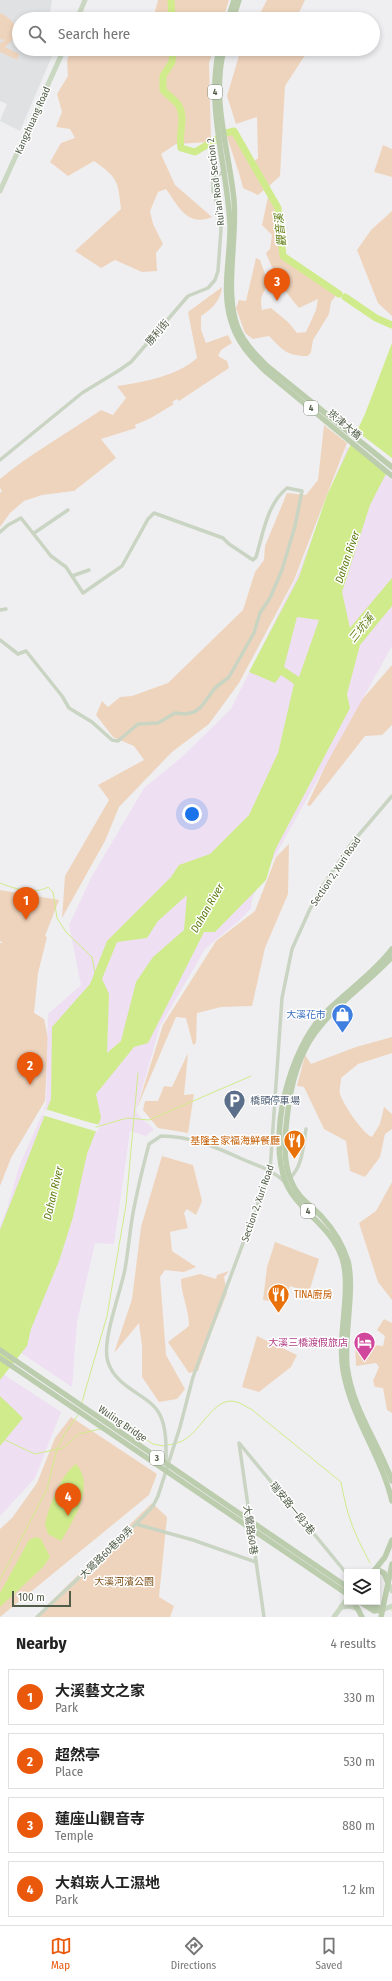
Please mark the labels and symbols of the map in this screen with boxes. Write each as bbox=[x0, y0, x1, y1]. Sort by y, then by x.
street label: Kangzhuang Road bbox=[13, 85, 53, 156]
road number: 4 bbox=[208, 85, 222, 99]
street label: Rui'an Road Section 2 bbox=[205, 137, 227, 226]
water label: 觀音溪 bbox=[272, 211, 289, 247]
pin: 3 bbox=[264, 268, 290, 301]
street label: 勝利街 bbox=[143, 317, 172, 348]
road number: 4 bbox=[304, 401, 318, 415]
street label: 崁津大橋 bbox=[325, 407, 364, 442]
water label: Dahan River bbox=[332, 528, 363, 585]
water label: 三坑溪 bbox=[346, 610, 378, 645]
your location bbox=[182, 804, 202, 824]
street label: Section 2, Xuri Road bbox=[308, 835, 363, 908]
water label: Dahan River bbox=[188, 880, 227, 935]
pin: 1 bbox=[13, 887, 39, 920]
shop icon: 大溪花市 bbox=[329, 1001, 355, 1034]
place label: 大溪花市 bbox=[286, 1009, 326, 1021]
pin: 2 bbox=[17, 1052, 43, 1085]
parking icon: 橋頭停車場 bbox=[221, 1087, 247, 1120]
place label: 橋頭停車場 bbox=[250, 1095, 300, 1107]
restaurant icon: 基隆全家福海鮮餐廳 bbox=[282, 1127, 308, 1160]
place label: 基隆全家福海鮮餐廳 bbox=[190, 1135, 280, 1147]
street label: Section 2, Xuri Road bbox=[239, 1163, 277, 1243]
water label: Dahan River bbox=[41, 1164, 66, 1221]
road number: 4 bbox=[301, 1204, 315, 1218]
restaurant icon: TINA廚房 bbox=[266, 1281, 292, 1314]
place label: TINA廚房 bbox=[294, 1289, 333, 1301]
hotel icon: 大溪三橋渡假旅店 bbox=[351, 1329, 377, 1362]
place label: 大溪三橋渡假旅店 bbox=[268, 1337, 348, 1349]
street label: Wuling Bridge bbox=[96, 1403, 149, 1445]
road number: 3 bbox=[150, 1451, 164, 1465]
street label: 瑞安路一段3巷 bbox=[267, 1480, 317, 1537]
pin: 4 bbox=[55, 1483, 81, 1516]
street label: 大鶯路60巷 bbox=[241, 1504, 259, 1556]
street label: 大鶯路60巷89弄 bbox=[77, 1524, 136, 1581]
park label: 大溪河濱公園 bbox=[94, 1576, 154, 1588]
scale bar bbox=[12, 1589, 71, 1608]

